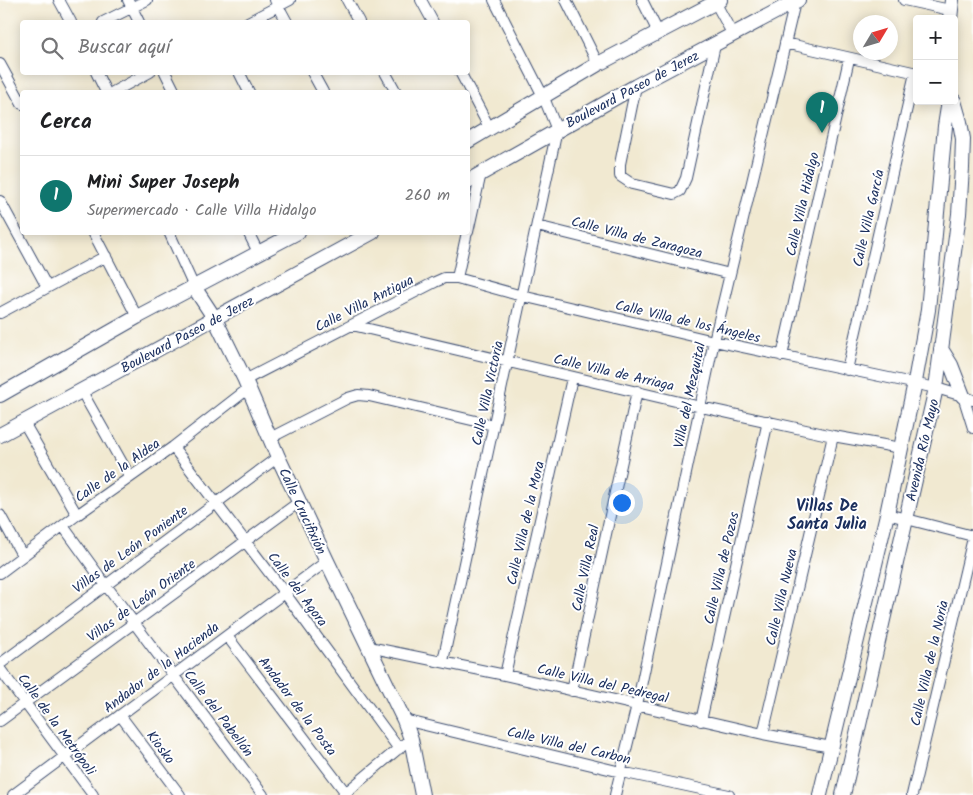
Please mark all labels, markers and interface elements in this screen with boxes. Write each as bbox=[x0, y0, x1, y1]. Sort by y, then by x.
north arrow bbox=[853, 15, 898, 60]
map controls bbox=[913, 15, 958, 105]
button: + bbox=[913, 15, 958, 60]
search box bbox=[20, 20, 470, 75]
text: Buscar aquí bbox=[78, 33, 170, 63]
icon: search bbox=[38, 34, 66, 62]
street label: Boulevard Paseo de Jerez bbox=[562, 45, 703, 134]
button: − bbox=[913, 60, 958, 105]
pin: 1 bbox=[806, 92, 838, 133]
text: Cerca bbox=[40, 106, 92, 139]
street label: Calle Villa Hidalgo bbox=[780, 150, 826, 258]
street label: Calle Villa García bbox=[847, 167, 891, 269]
text: Mini Super Joseph bbox=[87, 168, 239, 198]
text: 1 bbox=[54, 183, 58, 208]
text: 260 m bbox=[405, 183, 450, 208]
text: Supermercado · Calle Villa Hidalgo bbox=[87, 198, 316, 223]
street label: Calle Villa de Zaragoza bbox=[569, 211, 705, 265]
street label: Calle Villa Antigua bbox=[311, 270, 418, 338]
street label: Boulevard Paseo de Jerez bbox=[117, 290, 258, 379]
street label: Calle Villa de los Ángeles bbox=[613, 295, 763, 349]
street label: Calle Villa Victoria bbox=[466, 339, 510, 448]
street label: Villa del Mezquital bbox=[668, 340, 712, 450]
street label: Calle Villa de Arriaga bbox=[551, 348, 676, 398]
street label: Avenida Río Mayo bbox=[900, 397, 945, 504]
street label: Calle de la Aldea bbox=[70, 433, 165, 509]
street label: Calle Villa de la Mora bbox=[501, 459, 551, 587]
street label: Calle Crucifixión bbox=[272, 464, 332, 558]
your location bbox=[609, 490, 635, 516]
district label: Villas De Santa Julia bbox=[787, 494, 867, 537]
street label: Villas de León Poniente bbox=[68, 500, 194, 599]
street label: Calle Villa de Pozos bbox=[698, 510, 746, 627]
street label: Calle Villa Real bbox=[566, 522, 606, 614]
street label: Calle Villa Nueva bbox=[760, 547, 804, 648]
street label: Calle del Agora bbox=[262, 548, 333, 632]
street label: Villas de León Oriente bbox=[83, 553, 201, 648]
street label: Calle Villa de la Noria bbox=[905, 598, 955, 728]
street label: Andador de la Hacienda bbox=[99, 617, 224, 719]
street label: Andador de la Posta bbox=[252, 652, 342, 761]
street label: Calle Villa del Pedregal bbox=[535, 658, 671, 710]
street label: Calle del Pabellón bbox=[178, 665, 258, 762]
street label: Calle de la Metrópoli bbox=[12, 669, 101, 781]
street label: Calle Villa del Carbon bbox=[505, 721, 633, 771]
street label: Kiosko bbox=[140, 726, 180, 769]

